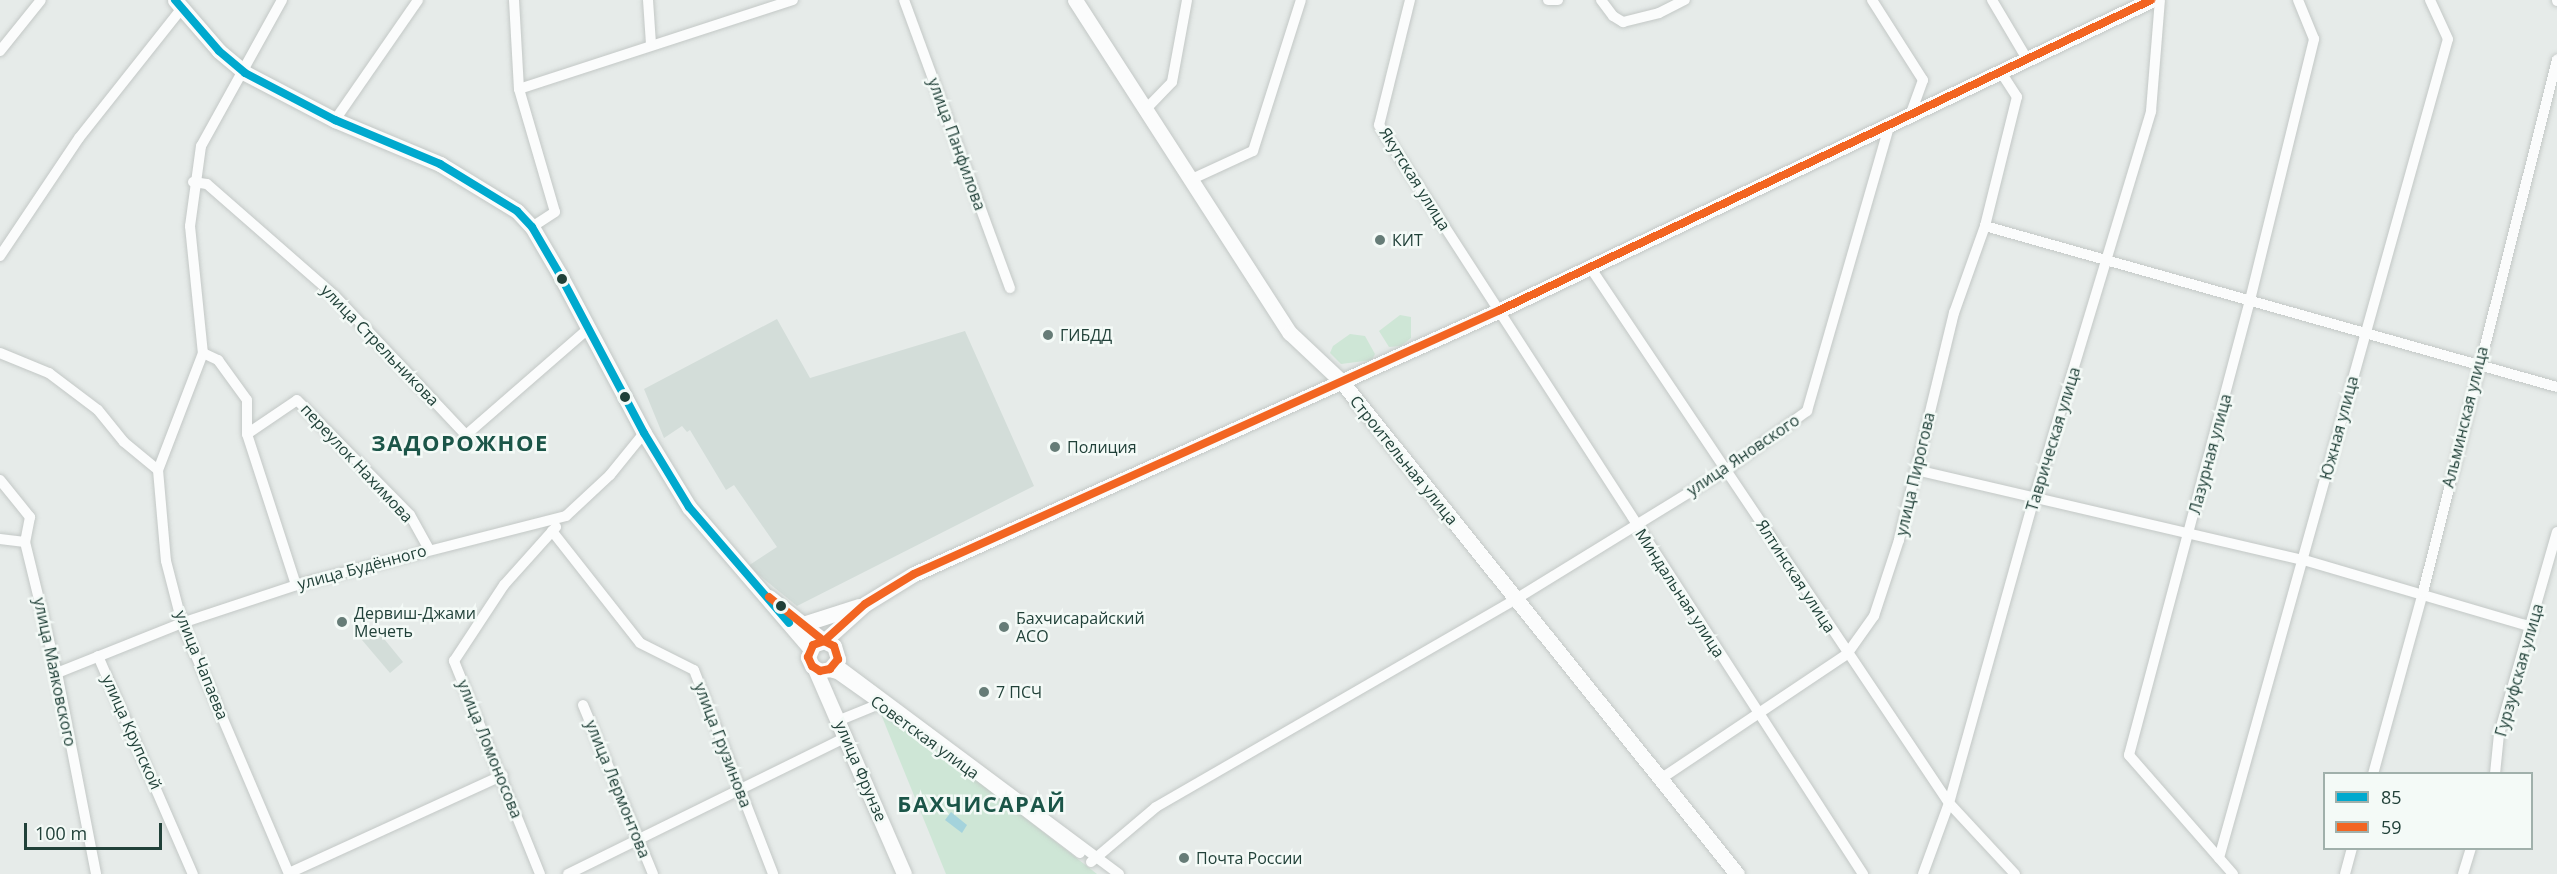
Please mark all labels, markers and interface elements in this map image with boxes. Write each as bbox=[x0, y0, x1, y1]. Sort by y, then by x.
street label: улица Панфилова bbox=[924, 75, 990, 213]
street label: Якутская улица bbox=[1376, 124, 1454, 234]
place label: КИТ bbox=[1392, 230, 1423, 250]
marker: КИТ bbox=[1373, 233, 1387, 247]
unlabelled marker bbox=[556, 273, 568, 285]
street label: улица Стрельникова bbox=[317, 280, 443, 410]
place label: ГИБДД bbox=[1060, 325, 1112, 345]
marker: ГИБДД bbox=[1041, 328, 1055, 342]
street label: Альминская улица bbox=[2438, 344, 2492, 490]
street label: Таврическая улица bbox=[2022, 365, 2084, 513]
street label: Южная улица bbox=[2316, 374, 2362, 482]
unlabelled marker bbox=[619, 391, 631, 403]
street label: Строительная улица bbox=[1346, 392, 1462, 528]
street label: Лазурная улица bbox=[2185, 392, 2235, 516]
street label: переулок Нахимова bbox=[297, 400, 417, 526]
street label: улица Яновского bbox=[1683, 410, 1803, 500]
street label: улица Пирогова bbox=[1891, 410, 1939, 538]
district label: ЗАДОРОЖНОЕ bbox=[371, 430, 549, 456]
place label: Полиция bbox=[1067, 437, 1137, 457]
marker: Полиция bbox=[1048, 440, 1062, 454]
street label: Ялтинская улица bbox=[1752, 516, 1840, 636]
street label: Миндальная улица bbox=[1631, 525, 1729, 661]
street label: улица Будённого bbox=[295, 541, 429, 593]
street label: улица Маяковского bbox=[30, 596, 80, 748]
unlabelled marker bbox=[775, 600, 787, 612]
street label: Гурзуфская улица bbox=[2491, 601, 2547, 739]
place label: Дервиш-Джами Мечеть bbox=[354, 603, 476, 641]
street label: улица Чапаева bbox=[171, 608, 233, 722]
place label: Бахчисарайский АСО bbox=[1016, 608, 1145, 646]
marker: Дервиш-Джами Мечеть bbox=[335, 615, 349, 629]
marker: Бахчисарайский АСО bbox=[997, 620, 1011, 634]
street label: улица Крупской bbox=[98, 672, 166, 792]
street label: улица Ломоносова bbox=[453, 677, 527, 821]
street label: улица Грузинова bbox=[690, 680, 756, 810]
place label: 7 ПСЧ bbox=[996, 682, 1042, 702]
marker: 7 ПСЧ bbox=[977, 685, 991, 699]
street label: Советская улица bbox=[867, 691, 983, 783]
street label: улица Лермонтова bbox=[582, 717, 654, 861]
street label: улица Фрунзе bbox=[831, 718, 891, 824]
legend bbox=[2323, 772, 2533, 850]
text: 85 bbox=[2381, 785, 2402, 809]
district label: БАХЧИСАРАЙ bbox=[897, 791, 1067, 817]
scale bar bbox=[27, 811, 165, 849]
text: 59 bbox=[2381, 815, 2402, 839]
text: 100 m bbox=[35, 821, 87, 845]
place label: Почта России bbox=[1196, 848, 1302, 868]
marker: Почта России bbox=[1177, 851, 1191, 865]

